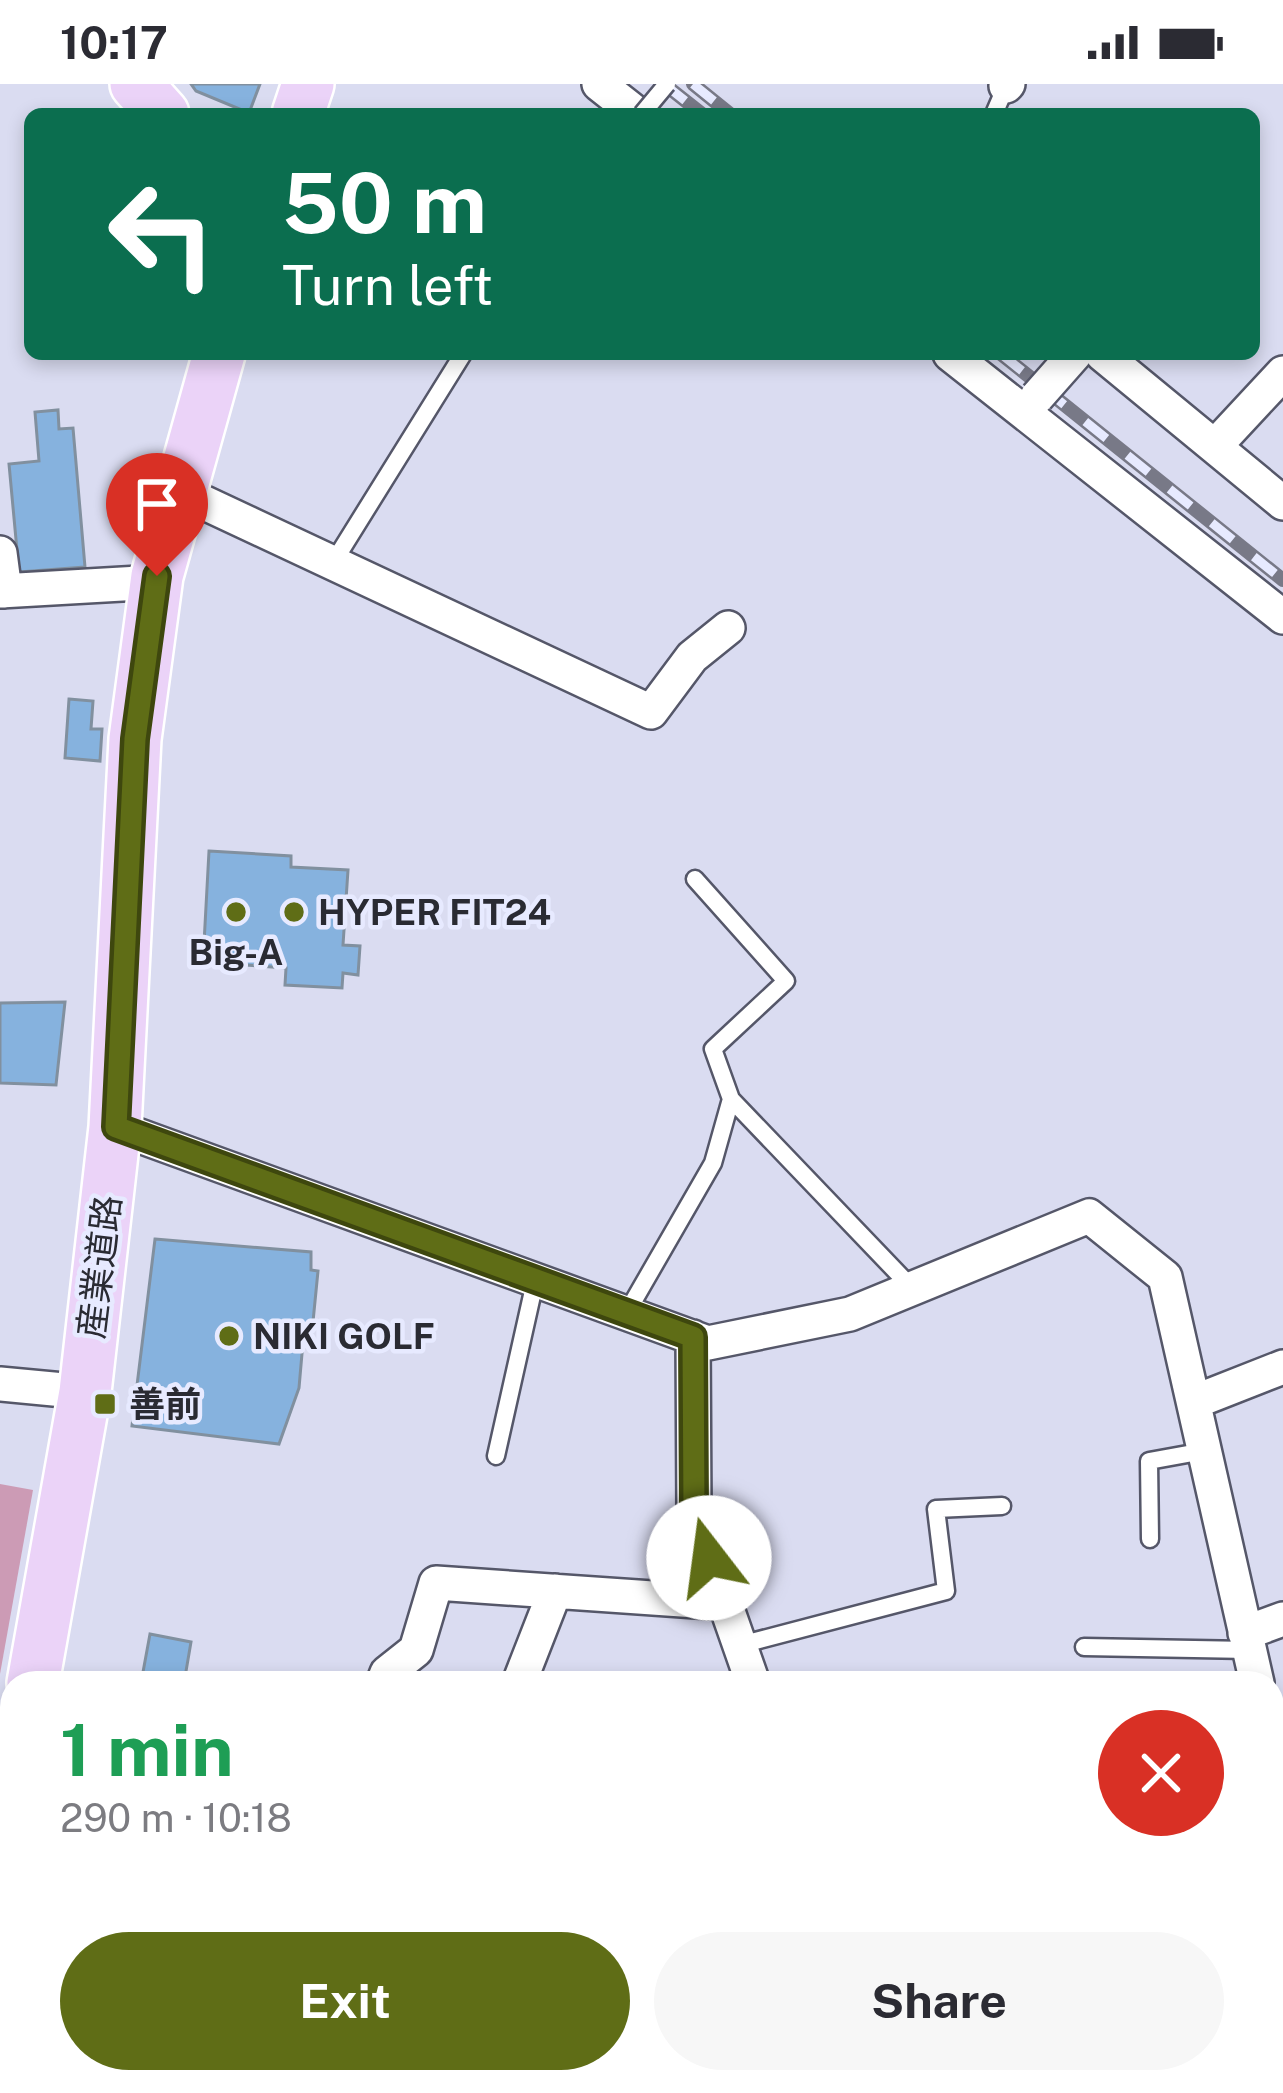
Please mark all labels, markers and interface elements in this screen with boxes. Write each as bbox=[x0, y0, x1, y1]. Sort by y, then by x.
text: 10:17 bbox=[60, 16, 168, 69]
text: 50 m bbox=[282, 153, 487, 252]
icon: left bbox=[84, 156, 240, 312]
text: Turn left bbox=[282, 254, 493, 317]
pin bbox=[106, 453, 208, 576]
icon: arrive bbox=[124, 471, 190, 537]
place label: HYPER FIT24 bbox=[318, 891, 551, 933]
marker: Big-A bbox=[223, 899, 249, 925]
marker: HYPER FIT24 bbox=[281, 899, 307, 925]
place label: Big-A bbox=[189, 931, 283, 973]
street label: 産業道路 bbox=[69, 1193, 129, 1341]
place label: NIKI GOLF bbox=[253, 1315, 435, 1357]
marker: NIKI GOLF bbox=[216, 1323, 242, 1349]
place label: 善前 bbox=[129, 1383, 201, 1425]
marker: 善前 bbox=[92, 1391, 118, 1417]
position arrow bbox=[646, 1495, 772, 1621]
text: 1 min bbox=[60, 1708, 234, 1792]
button: close bbox=[1098, 1710, 1224, 1836]
text: 290 m · 10:18 bbox=[60, 1795, 292, 1841]
button: Exit bbox=[60, 1932, 630, 2070]
button: Share bbox=[654, 1932, 1224, 2070]

